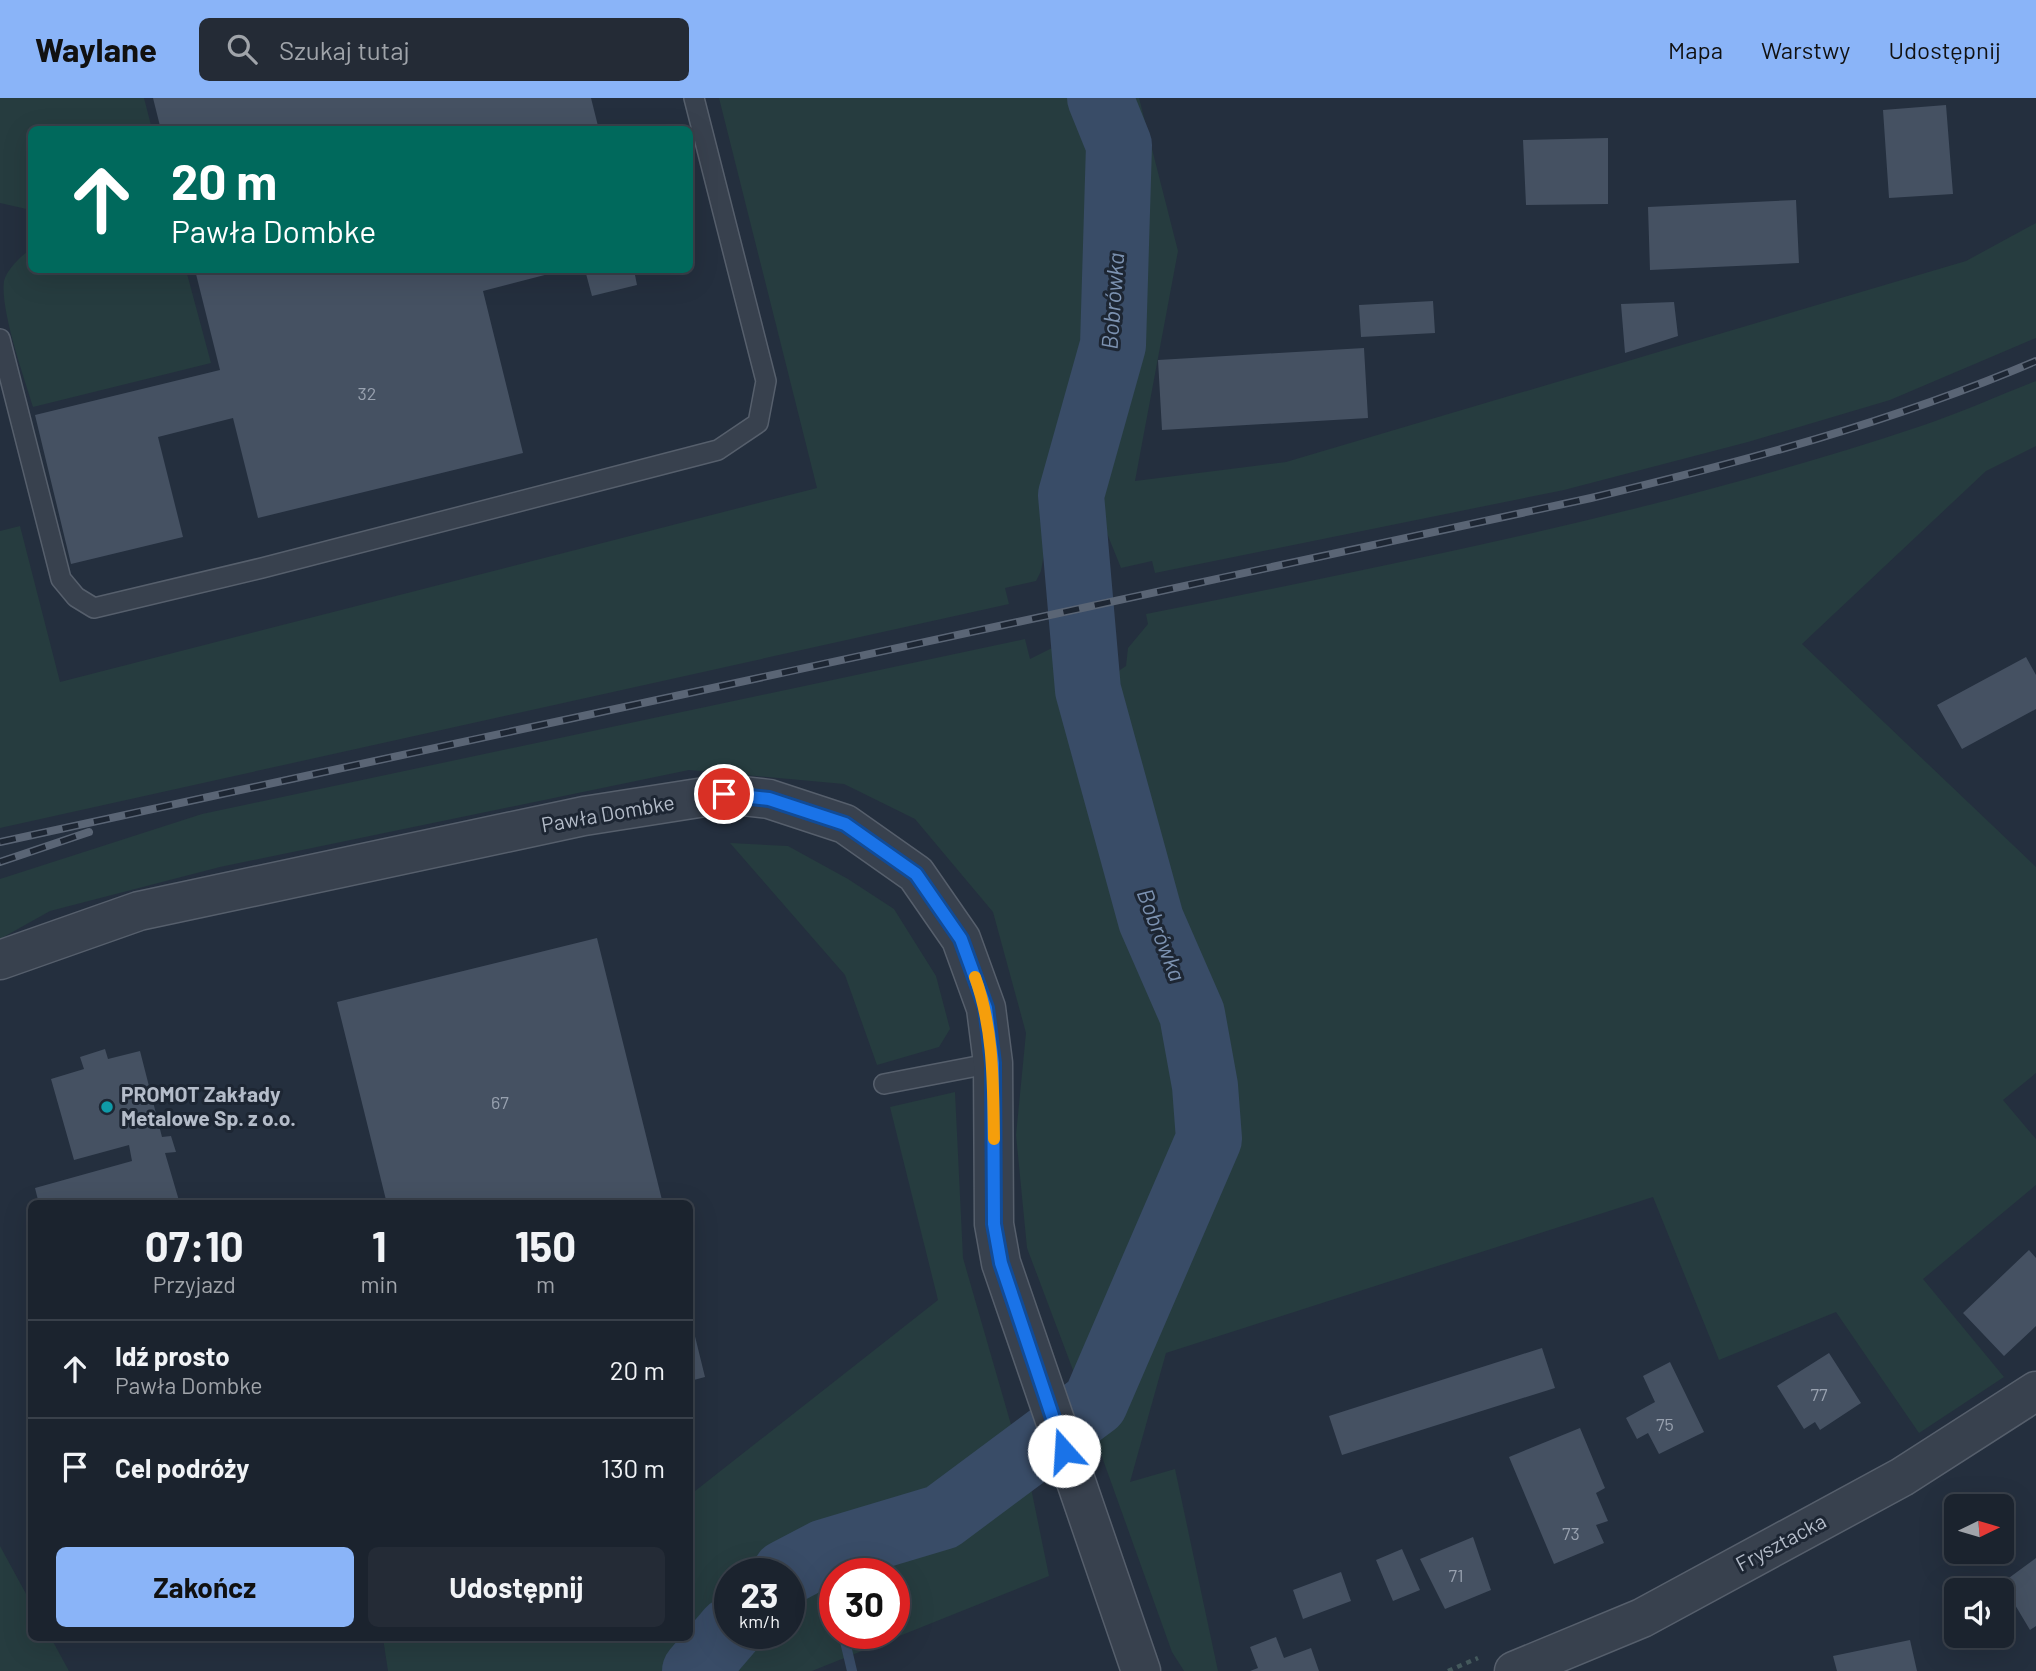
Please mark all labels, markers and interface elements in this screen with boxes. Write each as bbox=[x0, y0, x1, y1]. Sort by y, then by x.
search box bbox=[199, 18, 689, 81]
text: Waylane bbox=[35, 29, 157, 69]
icon: search bbox=[223, 30, 261, 68]
text: Szukaj tutaj bbox=[279, 34, 410, 65]
text: Mapa bbox=[1668, 35, 1723, 64]
text: Warstwy bbox=[1761, 35, 1850, 64]
text: Udostępnij bbox=[1888, 35, 2001, 64]
text: 20 m bbox=[171, 151, 277, 210]
icon: ahead bbox=[56, 154, 147, 245]
text: Pawła Dombke bbox=[171, 211, 376, 249]
water label: Bobrówka bbox=[1095, 252, 1129, 350]
house number: 32 bbox=[358, 382, 376, 404]
pin bbox=[694, 764, 754, 824]
icon: arrive bbox=[705, 775, 743, 813]
street label: Pawła Dombke bbox=[539, 789, 676, 837]
water label: Bobrówka bbox=[1131, 884, 1192, 985]
place label: PROMOT Zakłady Metalowe Sp. z o.o. bbox=[121, 1081, 296, 1130]
house number: 67 bbox=[491, 1091, 509, 1113]
marker: PROMOT Zakłady Metalowe Sp. z o.o. bbox=[99, 1099, 115, 1115]
text: 07:10 bbox=[145, 1220, 244, 1270]
text: 1 bbox=[372, 1220, 387, 1270]
text: 150 bbox=[515, 1220, 576, 1270]
text: Przyjazd bbox=[153, 1270, 236, 1298]
text: min bbox=[361, 1270, 398, 1298]
text: m bbox=[536, 1270, 555, 1298]
text: Idź prosto bbox=[115, 1340, 230, 1371]
icon: ahead bbox=[56, 1350, 94, 1388]
text: 20 m bbox=[610, 1354, 665, 1385]
text: Pawła Dombke bbox=[115, 1371, 263, 1399]
house number: 77 bbox=[1810, 1383, 1828, 1405]
house number: 75 bbox=[1656, 1413, 1674, 1435]
position arrow bbox=[1027, 1414, 1101, 1488]
icon: arrive bbox=[56, 1448, 94, 1486]
text: Cel podróży bbox=[115, 1452, 249, 1483]
text: 130 m bbox=[601, 1452, 665, 1483]
north arrow bbox=[1944, 1494, 2014, 1564]
map controls bbox=[1944, 1494, 2014, 1648]
street label: Frysztacka bbox=[1731, 1507, 1830, 1576]
house number: 73 bbox=[1562, 1522, 1580, 1544]
button: Zakończ bbox=[56, 1547, 354, 1627]
button: Udostępnij bbox=[368, 1547, 665, 1627]
speed limit sign: 30 bbox=[819, 1558, 910, 1649]
house number: 71 bbox=[1449, 1564, 1463, 1586]
text: 23 bbox=[740, 1573, 779, 1615]
button: sound bbox=[1944, 1578, 2014, 1648]
text: km/h bbox=[739, 1610, 780, 1632]

